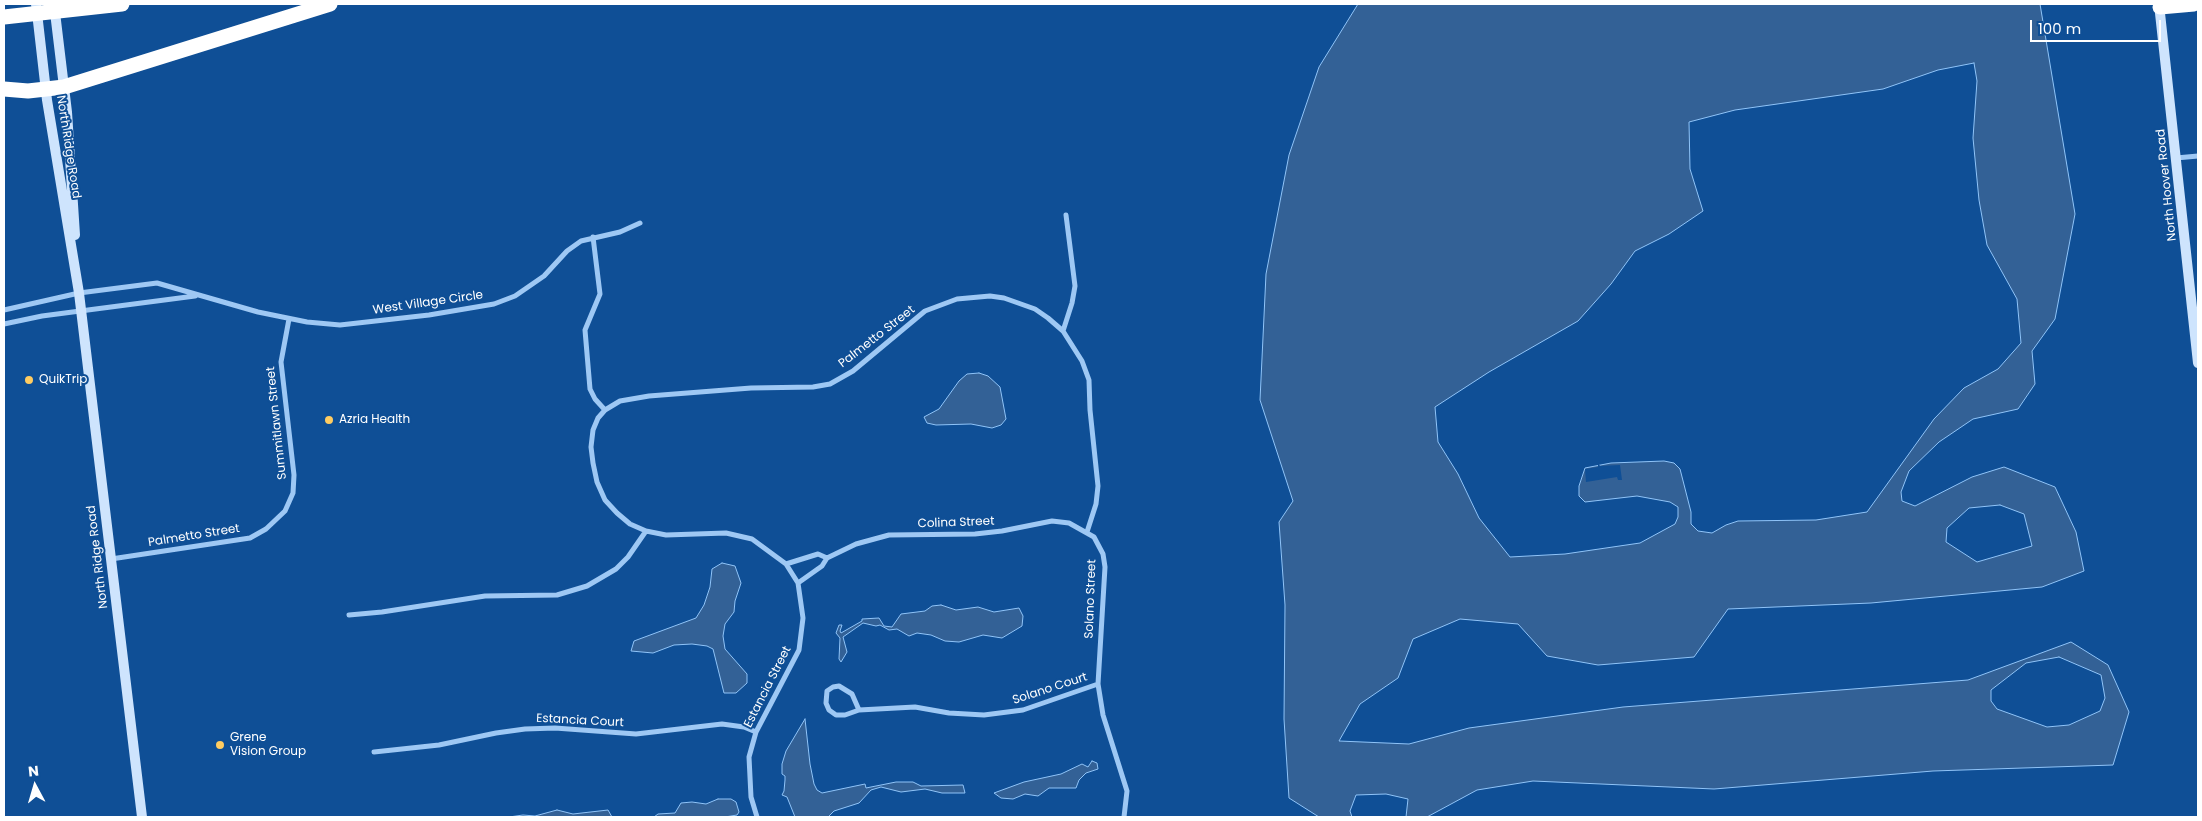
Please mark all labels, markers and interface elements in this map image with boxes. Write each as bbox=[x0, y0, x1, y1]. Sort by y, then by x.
scale bar bbox=[2032, 10, 2163, 42]
text: 100 m bbox=[2038, 18, 2081, 39]
street label: North Ridge Road bbox=[53, 94, 83, 200]
street label: North Hoover Road bbox=[2154, 128, 2180, 242]
street label: West Village Circle bbox=[372, 288, 484, 318]
street label: Palmetto Street bbox=[836, 303, 918, 371]
street label: Summitlawn Street bbox=[264, 366, 290, 480]
place label: QuikTrip bbox=[39, 373, 87, 387]
marker: QuikTrip bbox=[23, 374, 35, 386]
place label: Azria Health bbox=[339, 413, 410, 427]
marker: Azria Health bbox=[323, 414, 335, 426]
street label: North Ridge Road bbox=[85, 504, 111, 610]
street label: Colina Street bbox=[917, 514, 995, 532]
street label: Palmetto Street bbox=[147, 522, 241, 550]
street label: Solano Street bbox=[1082, 559, 1100, 639]
street label: Estancia Street bbox=[741, 644, 795, 730]
street label: Solano Court bbox=[1011, 670, 1089, 708]
street label: Estancia Court bbox=[536, 712, 624, 730]
place label: Grene Vision Group bbox=[230, 731, 306, 759]
marker: Grene Vision Group bbox=[214, 739, 226, 751]
north arrow bbox=[10, 761, 60, 811]
text: N bbox=[27, 761, 40, 782]

